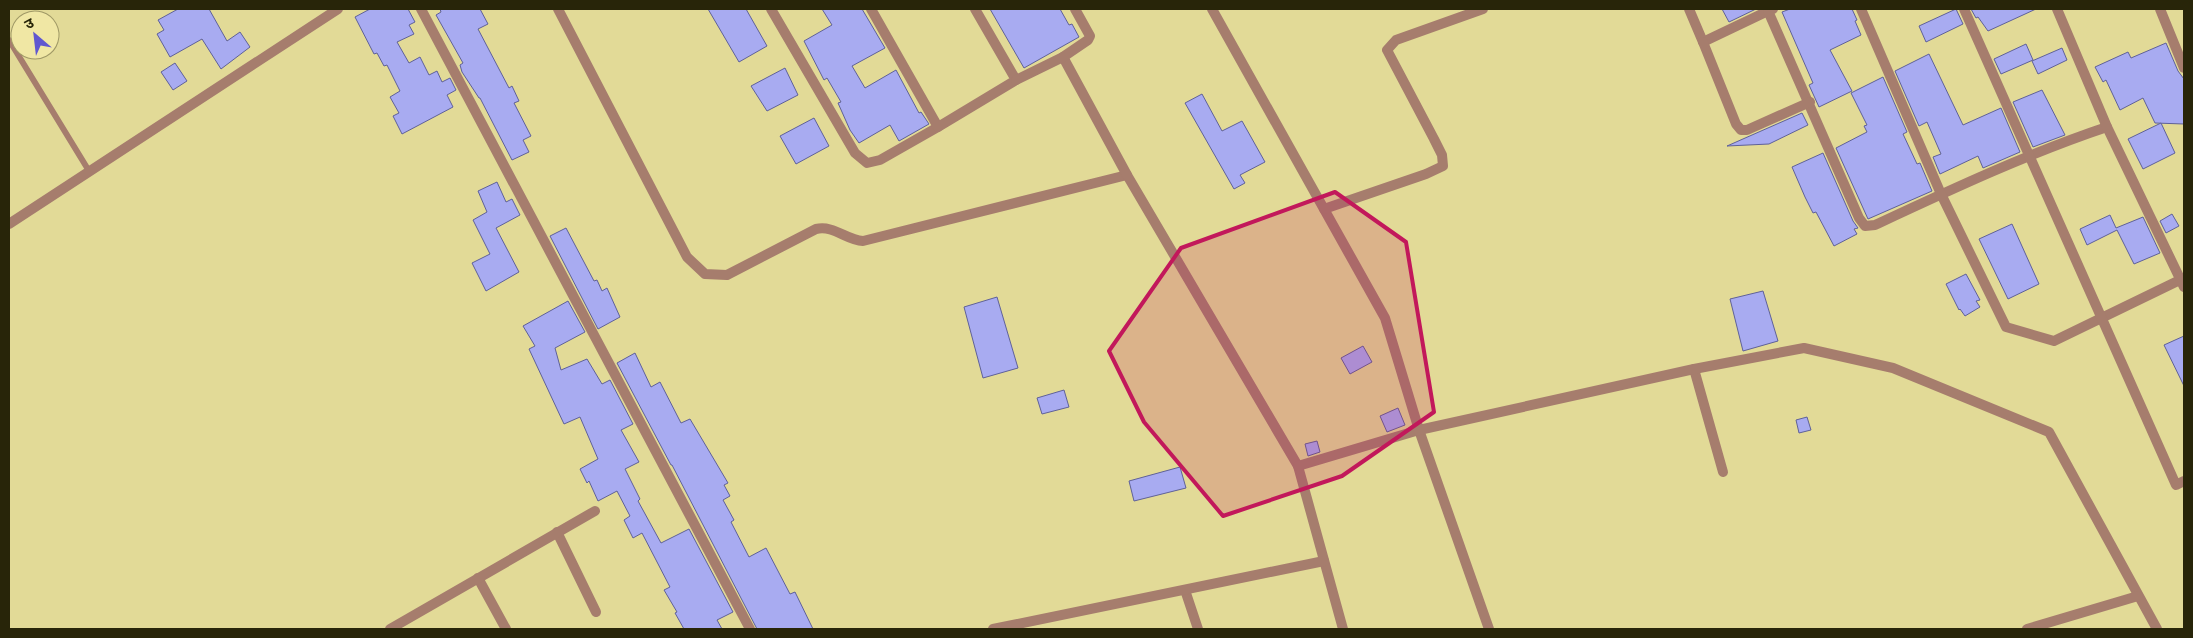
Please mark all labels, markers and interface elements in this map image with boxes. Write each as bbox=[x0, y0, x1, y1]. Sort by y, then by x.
north arrow bbox=[10, 10, 60, 60]
text: उ bbox=[21, 13, 37, 33]

